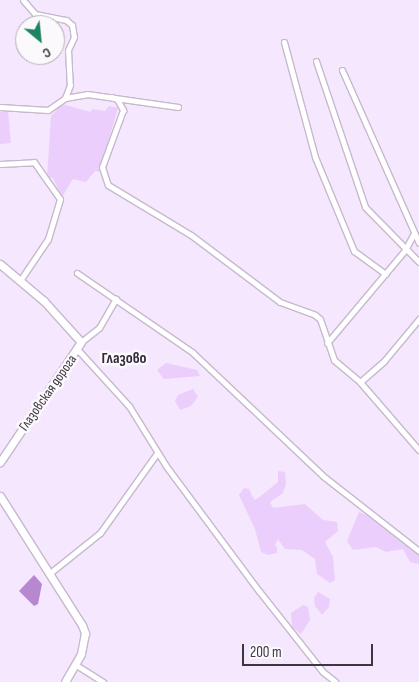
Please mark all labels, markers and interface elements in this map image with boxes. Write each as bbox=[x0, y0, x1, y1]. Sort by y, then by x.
north arrow bbox=[15, 15, 65, 65]
text: С bbox=[40, 44, 54, 62]
district label: Глазово bbox=[101, 349, 147, 369]
street label: Глазовская дорога bbox=[16, 352, 80, 434]
scale bar bbox=[244, 634, 375, 666]
text: 200 m bbox=[250, 643, 282, 662]

